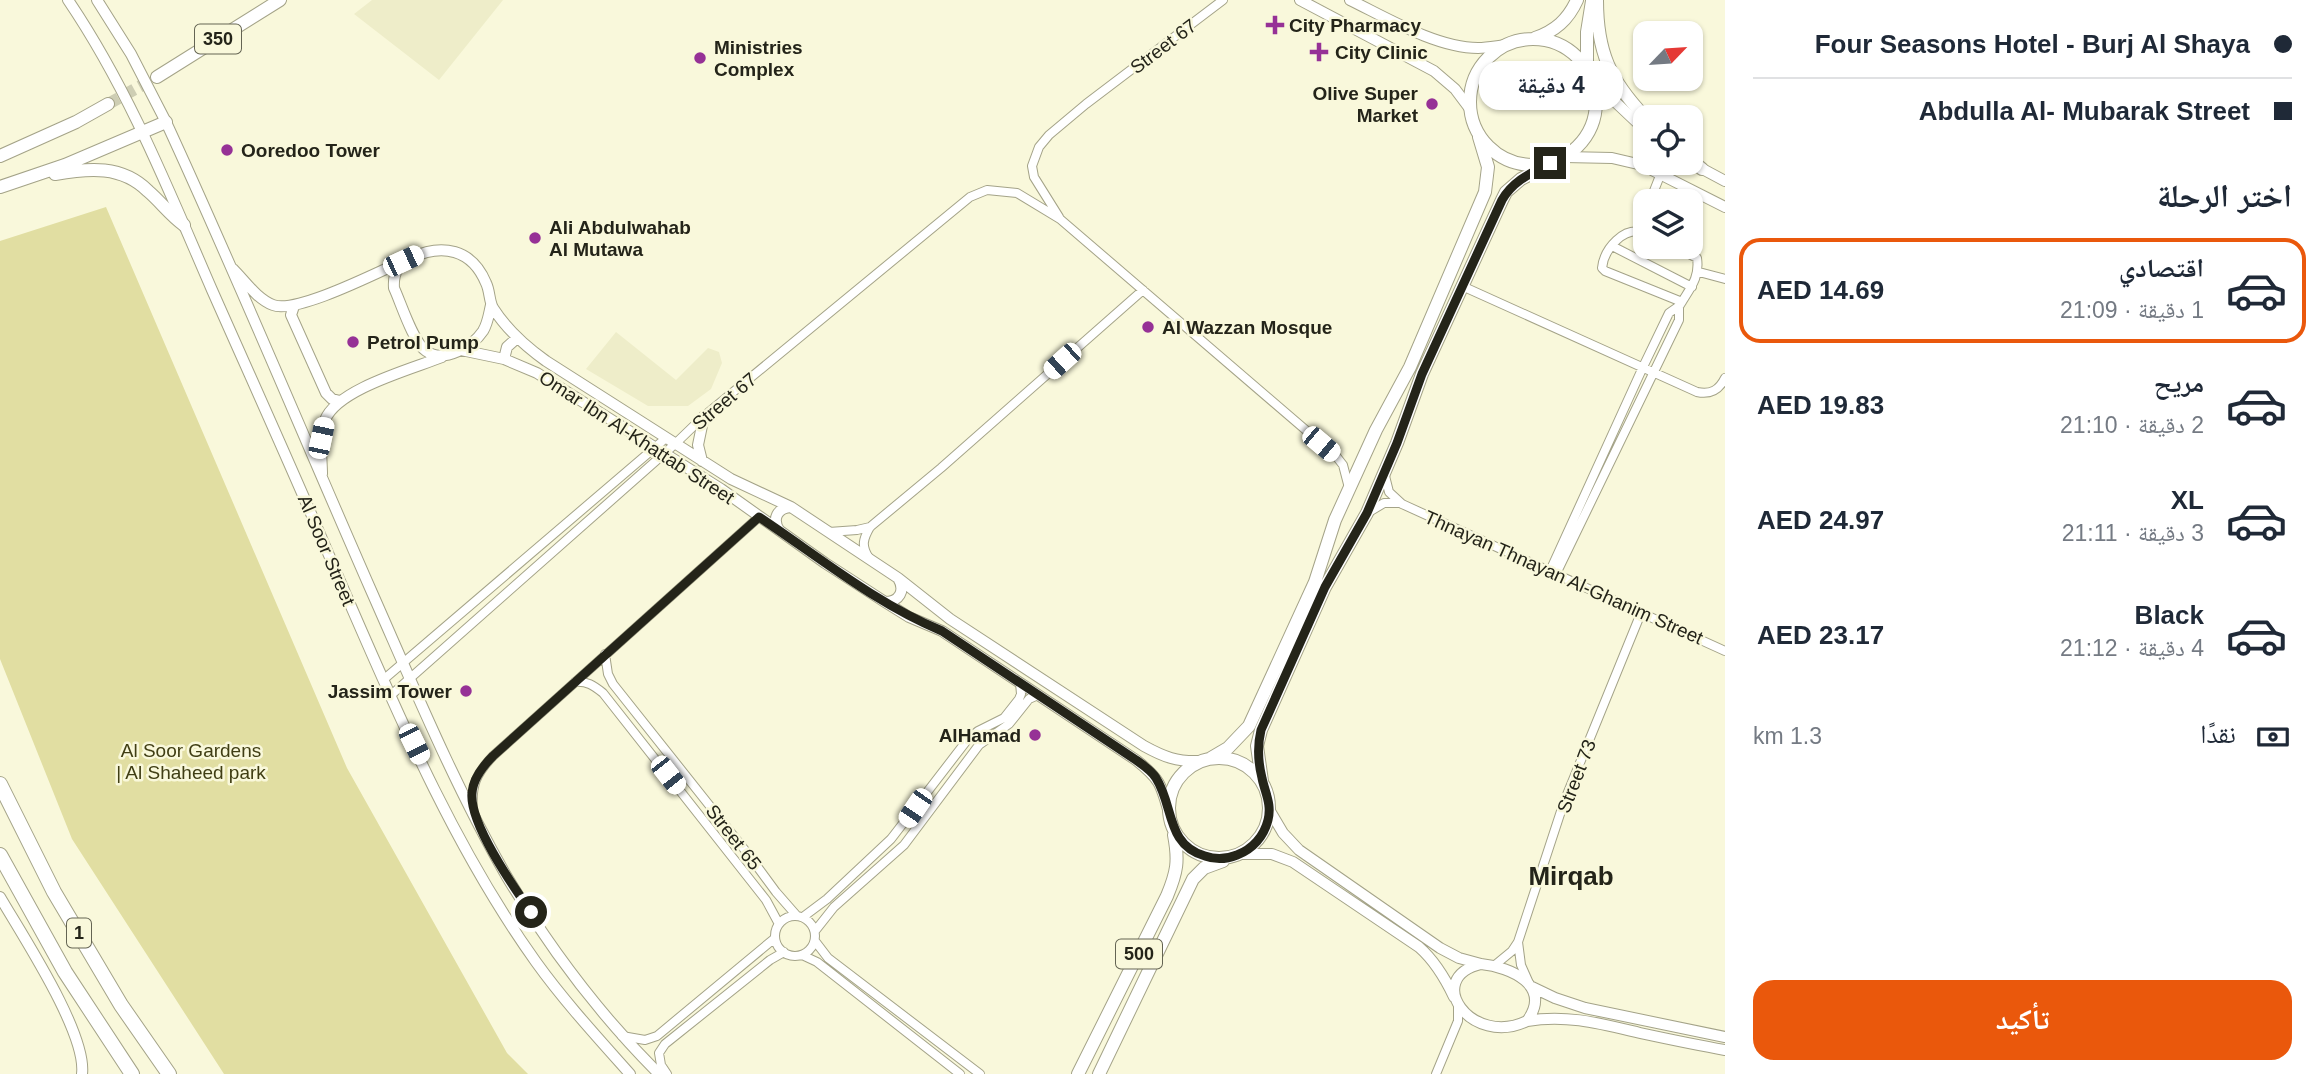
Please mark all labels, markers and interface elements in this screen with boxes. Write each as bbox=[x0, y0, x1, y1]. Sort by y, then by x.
street label: Street 67 bbox=[1126, 15, 1200, 78]
place label: City Pharmacy bbox=[1289, 15, 1421, 36]
marker: City Pharmacy bbox=[1267, 17, 1283, 33]
north arrow bbox=[1633, 21, 1703, 91]
map controls bbox=[1633, 21, 1703, 259]
road number: 350 bbox=[195, 24, 241, 54]
text: Four Seasons Hotel - Burj Al Shaya bbox=[1815, 29, 2250, 59]
place label: Ministries Complex bbox=[714, 37, 803, 80]
marker: City Clinic bbox=[1309, 42, 1329, 62]
place label: City Clinic bbox=[1335, 42, 1428, 63]
marker: Ministries Complex bbox=[692, 50, 708, 66]
callout: 4 دقيقة bbox=[1478, 61, 1622, 110]
text: 4 دقيقة bbox=[1517, 72, 1585, 98]
place label: Olive Super Market bbox=[1312, 83, 1419, 126]
marker: Olive Super Market bbox=[1424, 96, 1440, 112]
text: Abdulla Al- Mubarak Street bbox=[1919, 96, 2250, 126]
button: locate bbox=[1633, 105, 1703, 175]
place label: Ooredoo Tower bbox=[241, 140, 381, 161]
marker: Ooredoo Tower bbox=[219, 142, 235, 158]
route end bbox=[1534, 147, 1566, 179]
text: اختر الرحلة bbox=[2157, 178, 2292, 214]
button: layers bbox=[1633, 189, 1703, 259]
place label: Ali Abdulwahab Al Mutawa bbox=[549, 217, 691, 260]
marker: Ali Abdulwahab Al Mutawa bbox=[527, 230, 543, 246]
car bbox=[380, 243, 427, 279]
text: اقتصادي bbox=[2119, 253, 2204, 283]
icon: car bbox=[2225, 259, 2288, 322]
text: AED 14.69 bbox=[1757, 275, 1884, 305]
text: 1 دقيقة · 21:09 bbox=[2060, 297, 2204, 323]
place label: Al Wazzan Mosque bbox=[1162, 317, 1332, 338]
marker: Al Wazzan Mosque bbox=[1140, 319, 1156, 335]
place label: Petrol Pump bbox=[367, 332, 479, 353]
marker: Petrol Pump bbox=[345, 334, 361, 350]
car bbox=[1040, 339, 1085, 383]
street label: Omar Ibn Al-Khattab Street bbox=[535, 366, 739, 509]
text: مريح bbox=[2154, 368, 2204, 398]
street label: Street 67 bbox=[688, 369, 761, 434]
icon: car bbox=[2225, 374, 2288, 437]
text: AED 19.83 bbox=[1757, 390, 1884, 420]
text: 2 دقيقة · 21:10 bbox=[2060, 412, 2204, 438]
car bbox=[307, 415, 336, 461]
car bbox=[1299, 422, 1344, 466]
text: XL bbox=[2171, 485, 2204, 515]
icon: car bbox=[2225, 489, 2288, 552]
street label: Al Soor Street bbox=[294, 492, 360, 609]
text: AED 24.97 bbox=[1757, 505, 1884, 535]
street label: Thnayan Thnayan Al-Ghanim Street bbox=[1421, 506, 1707, 649]
text: 3 دقيقة · 21:11 bbox=[2062, 520, 2204, 546]
text: Black bbox=[2135, 600, 2204, 630]
icon: car bbox=[2225, 604, 2288, 667]
text: AED 23.17 bbox=[1757, 620, 1884, 650]
text: 4 دقيقة · 21:12 bbox=[2060, 635, 2204, 661]
place label: Jassim Tower bbox=[328, 681, 453, 702]
marker: Jassim Tower bbox=[458, 683, 474, 699]
icon: cash bbox=[2254, 718, 2292, 756]
text: نقدًا bbox=[2200, 719, 2236, 749]
car bbox=[396, 721, 433, 767]
text: 1.3 km bbox=[1753, 723, 1822, 749]
place label: AlHamad bbox=[939, 725, 1021, 746]
marker: AlHamad bbox=[1027, 727, 1043, 743]
street label: Street 73 bbox=[1553, 736, 1600, 816]
park label: Al Soor Gardens | Al Shaheed park bbox=[116, 740, 266, 783]
car bbox=[647, 752, 690, 798]
car bbox=[895, 785, 936, 831]
street label: Street 65 bbox=[702, 800, 766, 874]
district label: Mirqab bbox=[1528, 861, 1614, 891]
route start bbox=[515, 896, 547, 928]
road number: 1 bbox=[67, 918, 91, 948]
road number: 500 bbox=[1116, 939, 1162, 968]
button: تأكيد bbox=[1753, 980, 2292, 1060]

